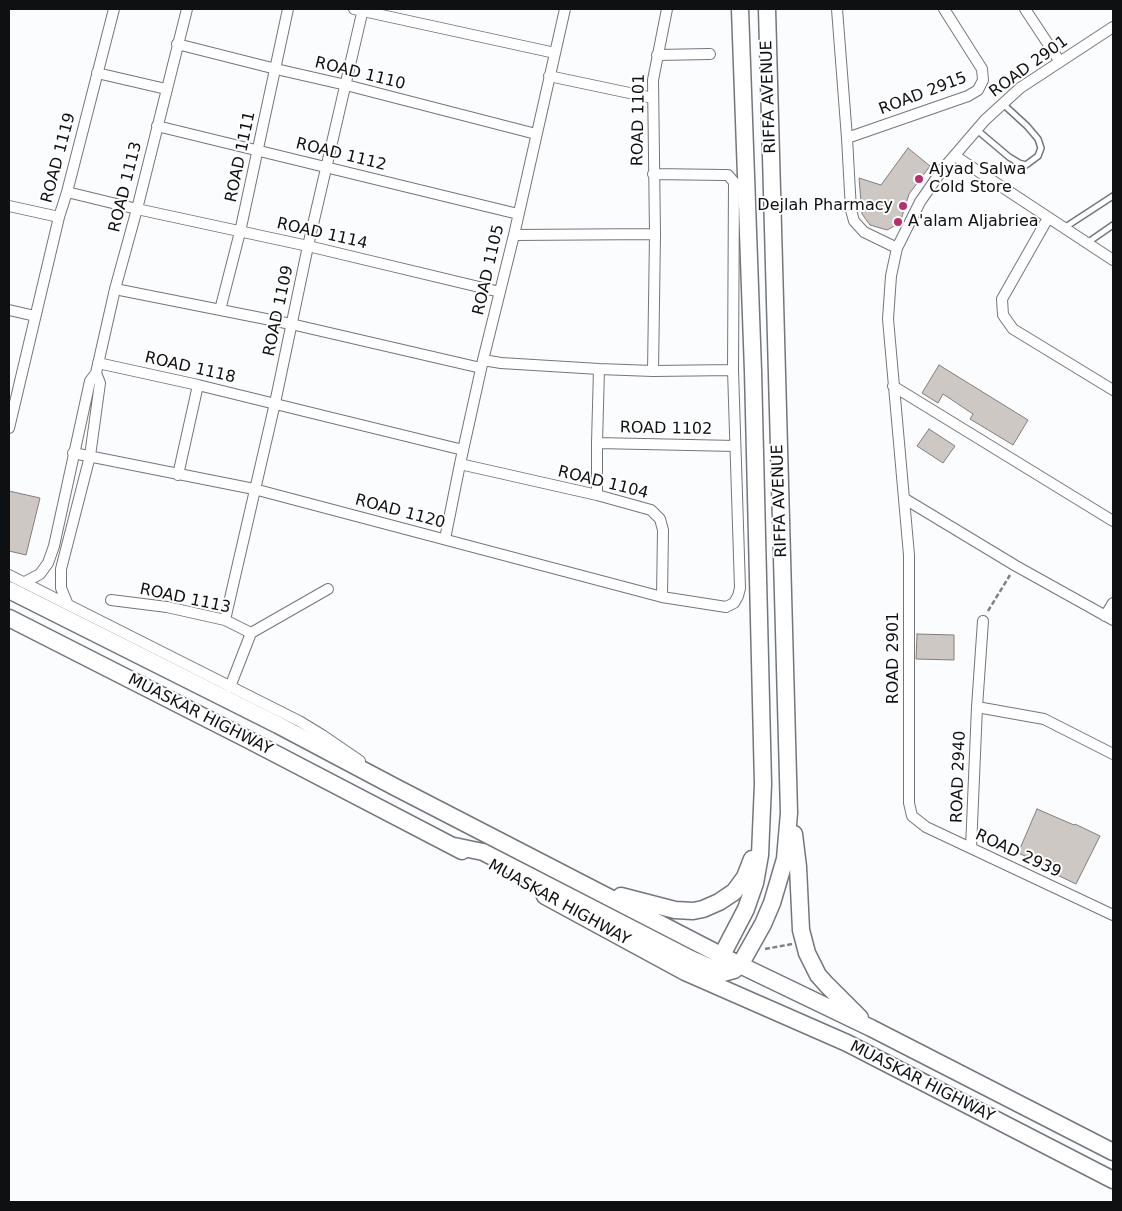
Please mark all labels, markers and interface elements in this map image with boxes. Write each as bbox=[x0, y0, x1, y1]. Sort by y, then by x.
street label: ROAD 2901 bbox=[986, 32, 1072, 102]
street label: RIFFA AVENUE bbox=[757, 40, 781, 154]
street label: ROAD 1110 bbox=[313, 53, 407, 95]
street label: ROAD 2915 bbox=[876, 68, 970, 120]
street label: ROAD 1101 bbox=[629, 74, 649, 166]
street label: ROAD 1111 bbox=[222, 110, 260, 204]
street label: ROAD 1119 bbox=[38, 111, 80, 205]
street label: ROAD 1112 bbox=[294, 134, 388, 176]
street label: ROAD 1113 bbox=[105, 140, 147, 234]
place label: Ajyad Salwa Cold Store bbox=[929, 160, 1026, 198]
marker: Ajyad Salwa Cold Store bbox=[913, 173, 925, 185]
place label: Dejlah Pharmacy bbox=[757, 196, 893, 216]
marker: Dejlah Pharmacy bbox=[897, 200, 909, 212]
place label: A'alam Aljabriea bbox=[908, 212, 1039, 232]
street label: ROAD 1114 bbox=[275, 214, 369, 254]
marker: A'alam Aljabriea bbox=[892, 216, 904, 228]
street label: ROAD 1105 bbox=[469, 223, 509, 317]
street label: ROAD 1109 bbox=[260, 264, 298, 358]
street label: ROAD 1118 bbox=[143, 348, 237, 388]
street label: ROAD 1102 bbox=[620, 419, 712, 439]
street label: RIFFA AVENUE bbox=[768, 444, 792, 558]
street label: ROAD 1104 bbox=[556, 462, 650, 504]
street label: ROAD 1120 bbox=[353, 491, 447, 533]
street label: ROAD 1113 bbox=[138, 580, 232, 618]
street label: ROAD 2901 bbox=[884, 612, 904, 704]
street label: MUASKAR HIGHWAY bbox=[125, 670, 275, 760]
street label: ROAD 2940 bbox=[948, 730, 970, 824]
street label: ROAD 2939 bbox=[972, 826, 1064, 882]
street label: MUASKAR HIGHWAY bbox=[485, 856, 633, 950]
street label: MUASKAR HIGHWAY bbox=[847, 1037, 997, 1127]

